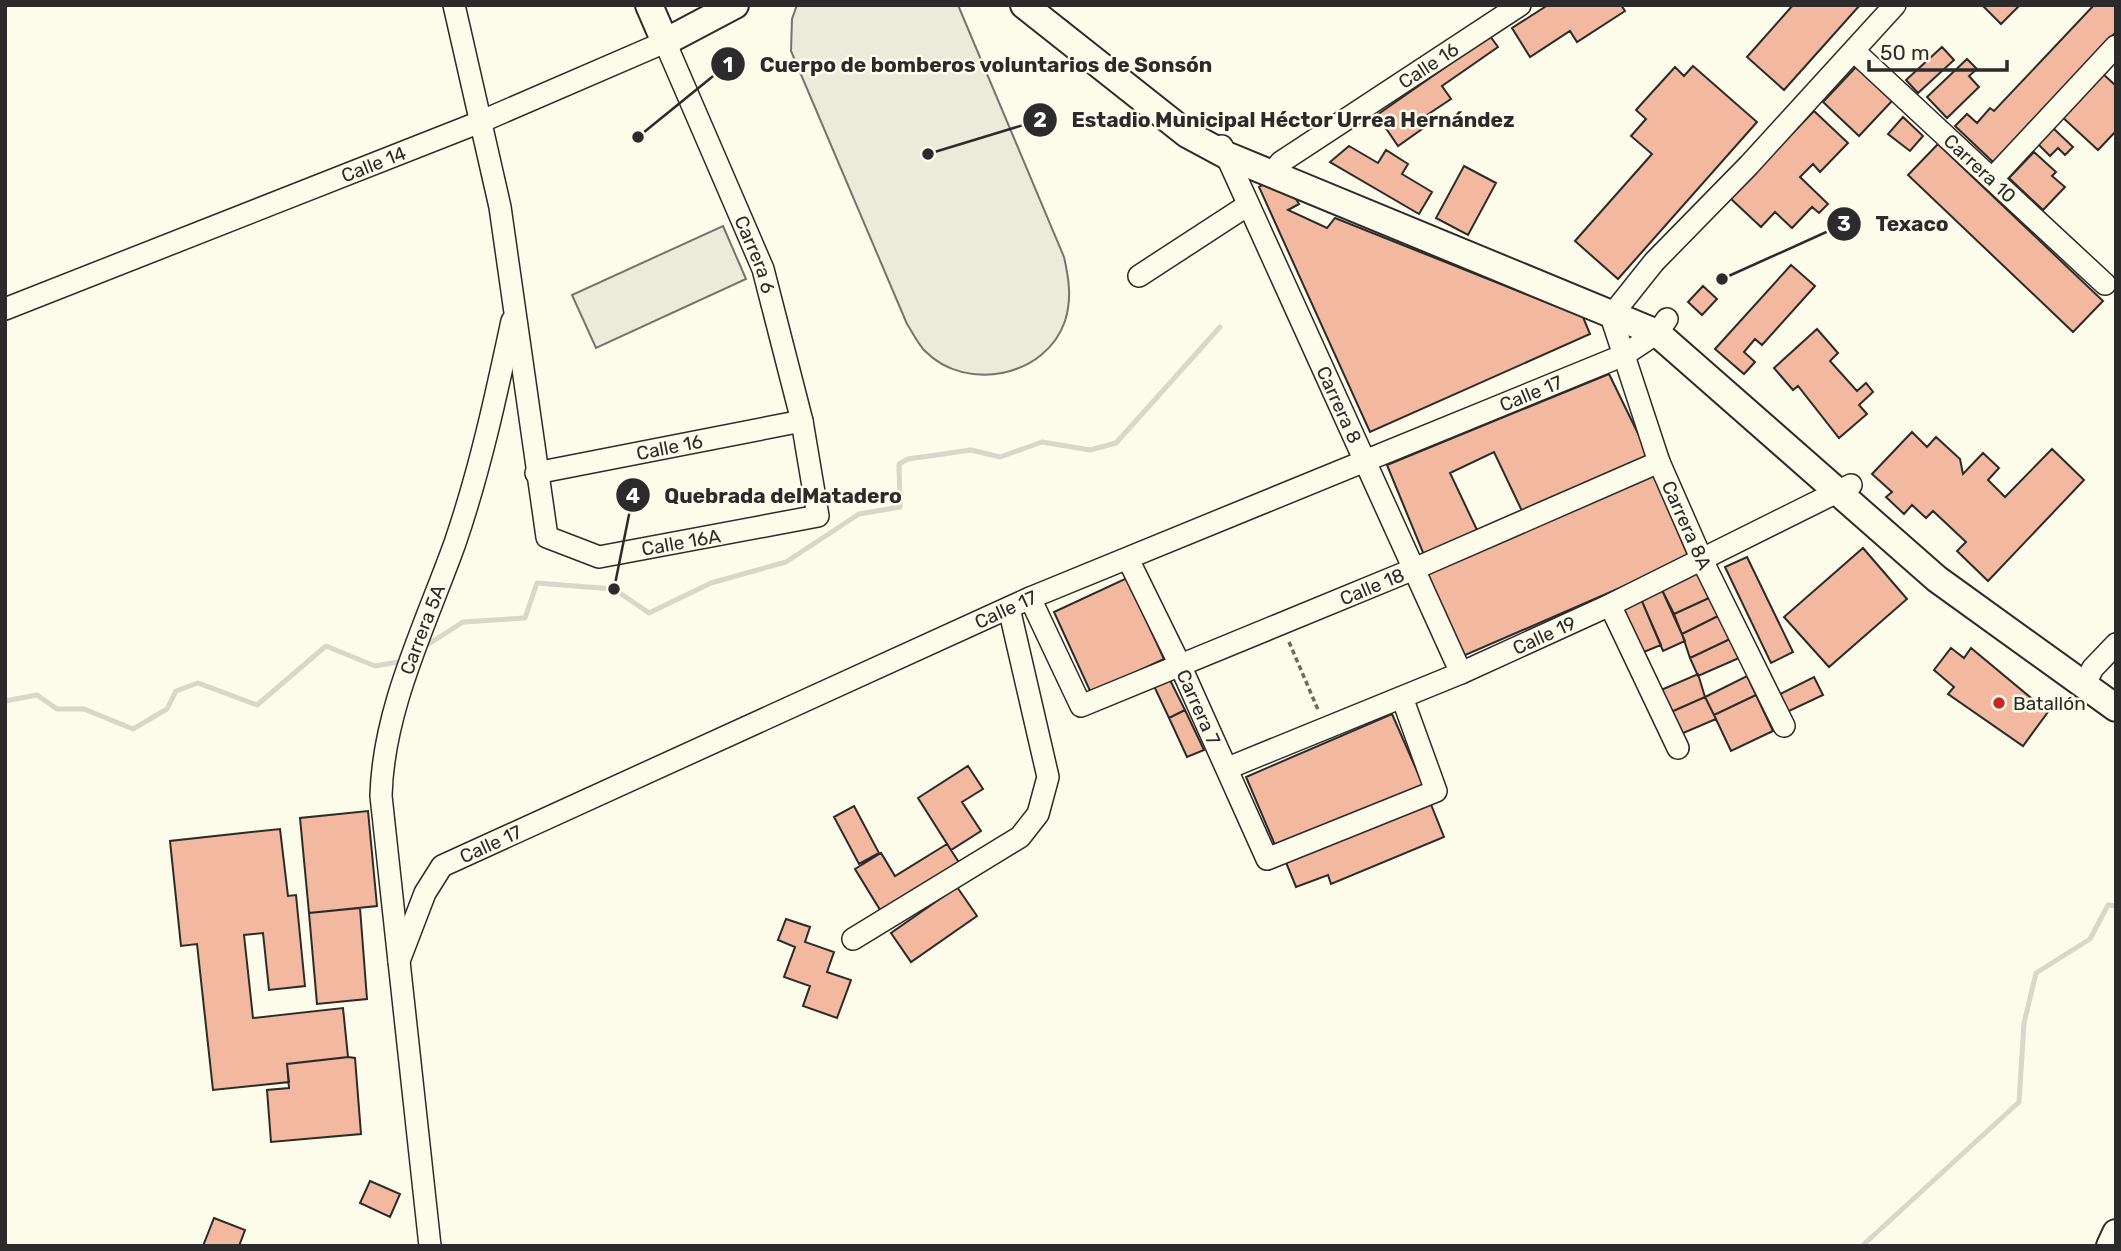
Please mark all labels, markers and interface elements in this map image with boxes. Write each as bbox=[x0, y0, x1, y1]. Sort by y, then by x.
scale bar bbox=[1869, 28, 2007, 72]
street label: Calle 16 bbox=[1394, 37, 1463, 94]
text: 50 m bbox=[1880, 40, 1930, 65]
callout: Cuerpo de bomberos voluntarios de Sonsón bbox=[711, 43, 1227, 85]
text: 1 bbox=[723, 52, 733, 77]
text: Cuerpo de bomberos voluntarios de Sonsón bbox=[760, 52, 1212, 77]
callout: Estadio Municipal Héctor Urrea Hernández bbox=[1023, 99, 1529, 141]
text: 2 bbox=[1033, 107, 1047, 132]
text: Estadio Municipal Héctor Urrea Hernández bbox=[1071, 107, 1515, 132]
street label: Carrera 10 bbox=[1939, 129, 2021, 208]
street label: Calle 14 bbox=[338, 141, 410, 187]
callout: Texaco bbox=[1827, 203, 1963, 245]
text: 3 bbox=[1837, 211, 1851, 236]
text: Texaco bbox=[1875, 211, 1949, 236]
street label: Carrera 6 bbox=[729, 212, 780, 296]
street label: Carrera 8 bbox=[1311, 363, 1366, 447]
street label: Calle 17 bbox=[1496, 370, 1566, 417]
street label: Calle 16 bbox=[634, 430, 705, 465]
callout: Quebrada delMatadero bbox=[615, 474, 916, 516]
street label: Carrera 8A bbox=[1657, 477, 1716, 574]
text: 4 bbox=[626, 483, 640, 508]
text: Quebrada delMatadero bbox=[664, 483, 902, 508]
street label: Calle 16A bbox=[640, 524, 723, 561]
street label: Calle 18 bbox=[1336, 563, 1408, 610]
street label: Carrera 5A bbox=[395, 581, 450, 678]
street label: Calle 17 bbox=[971, 585, 1040, 634]
street label: Calle 19 bbox=[1509, 611, 1580, 660]
street label: Carrera 7 bbox=[1171, 666, 1225, 749]
place label: Batallón bbox=[2013, 692, 2086, 715]
marker: Batallón bbox=[1991, 695, 2007, 711]
street label: Calle 17 bbox=[456, 820, 526, 868]

